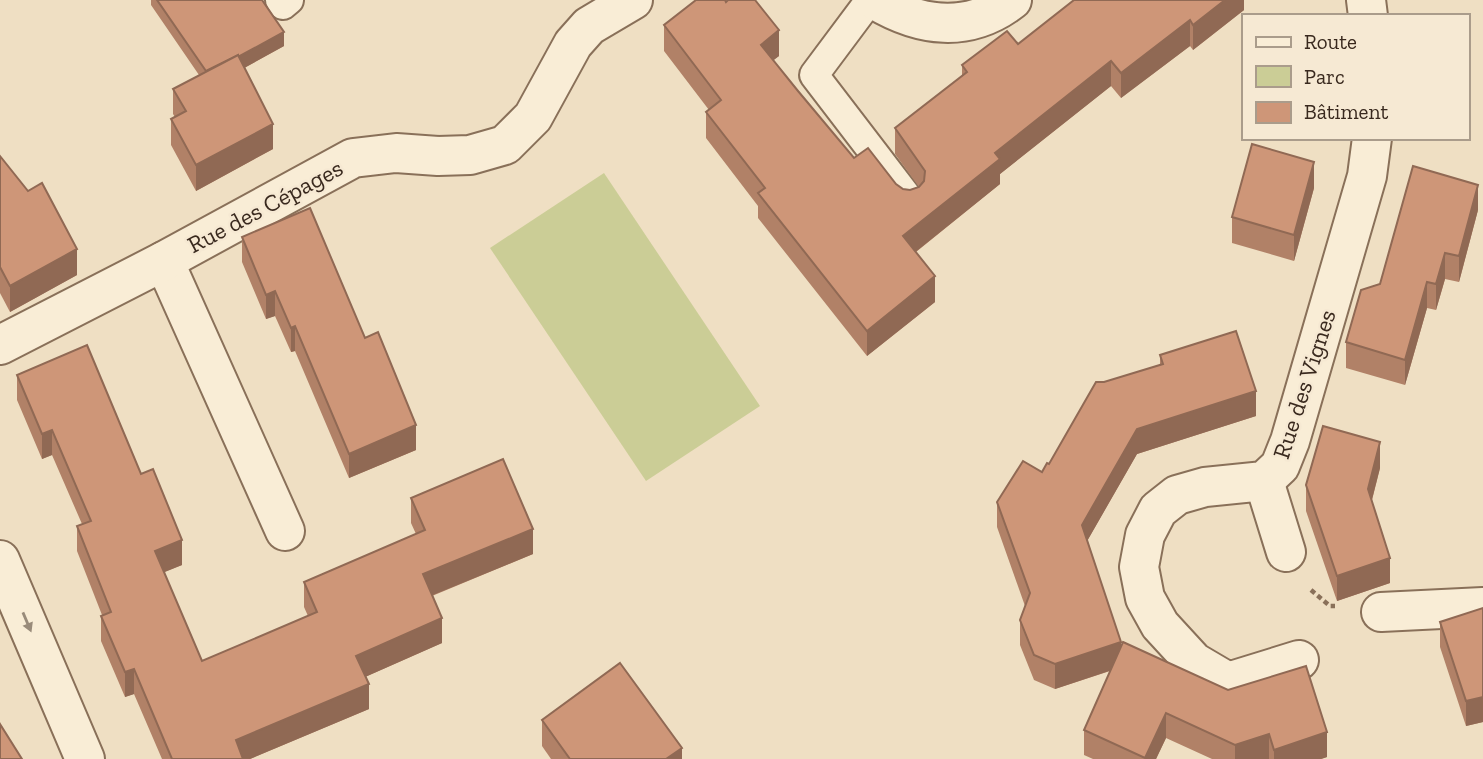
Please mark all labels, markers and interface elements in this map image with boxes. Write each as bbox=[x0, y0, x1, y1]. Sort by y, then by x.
legend bbox=[1242, 14, 1469, 140]
text: Route bbox=[1304, 29, 1357, 54]
text: Parc bbox=[1304, 64, 1345, 89]
text: Bâtiment bbox=[1304, 99, 1389, 124]
street label: Rue des Cépages bbox=[182, 153, 348, 259]
street label: Rue des Vignes bbox=[1266, 306, 1342, 462]
one-way arrow bbox=[22, 612, 33, 633]

